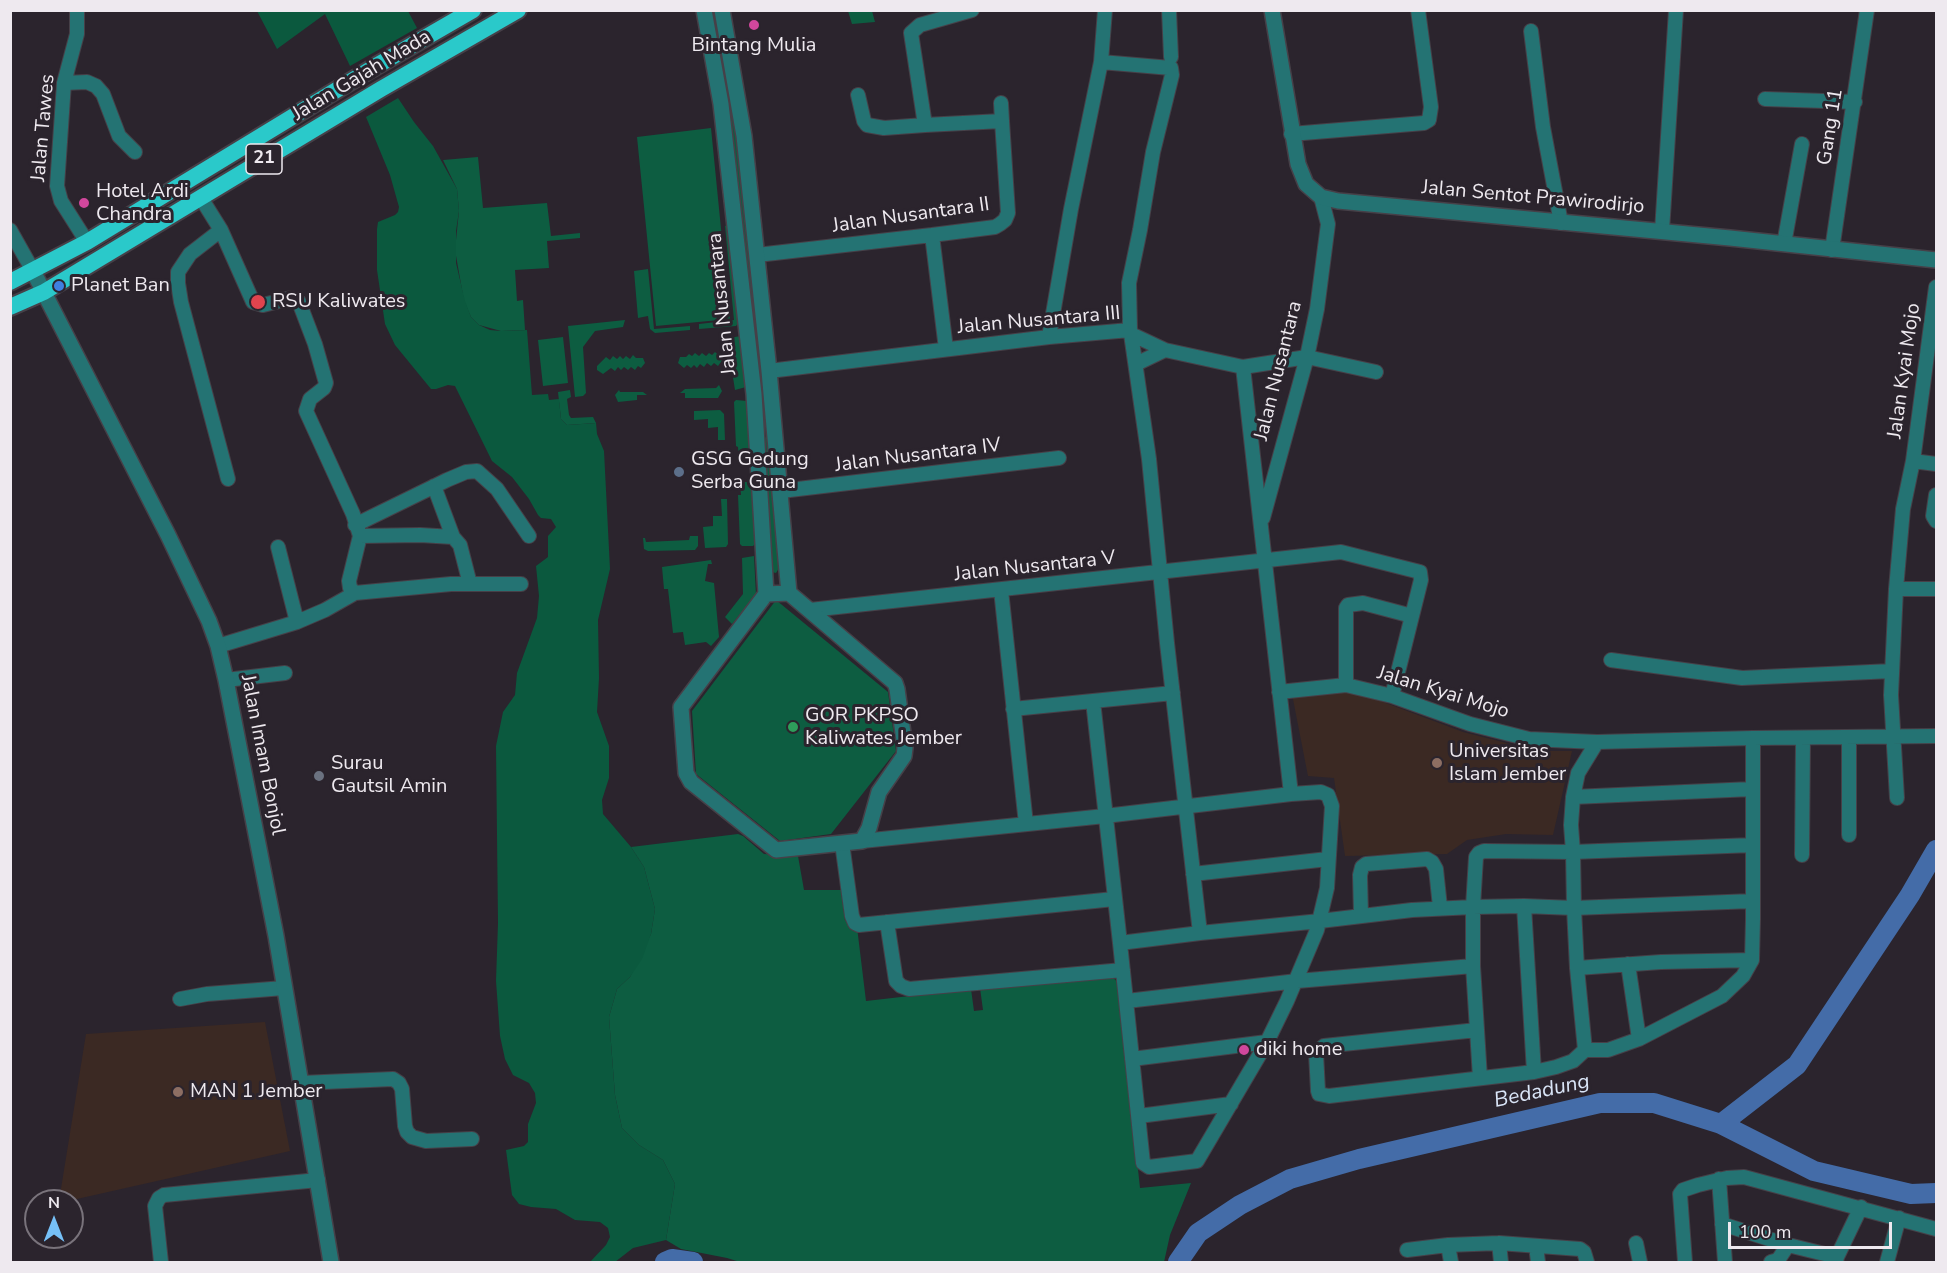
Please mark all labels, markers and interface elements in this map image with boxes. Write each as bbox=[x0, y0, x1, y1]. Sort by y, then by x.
marker: Bintang Mulia bbox=[747, 18, 761, 32]
street label: Jalan Gajah Mada bbox=[289, 25, 435, 127]
place label: Bintang Mulia bbox=[692, 34, 816, 58]
street label: Jalan Tawes bbox=[27, 73, 61, 183]
street label: Gang 11 bbox=[1813, 87, 1849, 167]
road number: 21 bbox=[246, 144, 282, 174]
street label: Jalan Sentot Prawirodirjo bbox=[1421, 176, 1645, 220]
place label: Hotel Ardi Chandra bbox=[96, 180, 189, 227]
street label: Jalan Nusantara II bbox=[831, 193, 991, 239]
marker: Hotel Ardi Chandra bbox=[77, 196, 91, 210]
street label: Jalan Nusantara bbox=[704, 232, 742, 376]
place label: Planet Ban bbox=[71, 274, 170, 298]
marker: Planet Ban bbox=[52, 279, 66, 293]
place label: RSU Kaliwates bbox=[272, 290, 405, 314]
marker: RSU Kaliwates bbox=[249, 293, 267, 311]
street label: Jalan Nusantara bbox=[1250, 299, 1308, 443]
street label: Jalan Nusantara III bbox=[957, 302, 1121, 340]
street label: Jalan Kyai Mojo bbox=[1884, 302, 1926, 440]
street label: Jalan Nusantara IV bbox=[834, 434, 1002, 478]
place label: GSG Gedung Serba Guna bbox=[691, 448, 809, 495]
marker: GSG Gedung Serba Guna bbox=[672, 465, 686, 479]
street label: Jalan Nusantara V bbox=[953, 547, 1117, 587]
street label: Jalan Kyai Mojo bbox=[1374, 662, 1512, 724]
street label: Jalan Imam Bonjol bbox=[235, 673, 289, 837]
place label: GOR PKPSO Kaliwates Jember bbox=[805, 704, 962, 751]
marker: GOR PKPSO Kaliwates Jember bbox=[786, 720, 800, 734]
place label: Universitas Islam Jember bbox=[1449, 740, 1566, 787]
place label: Surau Gautsil Amin bbox=[331, 752, 447, 799]
marker: Universitas Islam Jember bbox=[1430, 756, 1444, 770]
marker: Surau Gautsil Amin bbox=[312, 769, 326, 783]
place label: diki home bbox=[1256, 1038, 1342, 1062]
marker: diki home bbox=[1237, 1043, 1251, 1057]
water label: Bedadung bbox=[1492, 1070, 1592, 1114]
place label: MAN 1 Jember bbox=[190, 1080, 322, 1104]
marker: MAN 1 Jember bbox=[171, 1085, 185, 1099]
north arrow bbox=[24, 1189, 84, 1249]
text: N bbox=[48, 1192, 60, 1214]
scale bar bbox=[1731, 1210, 1894, 1248]
text: 100 m bbox=[1739, 1220, 1791, 1244]

